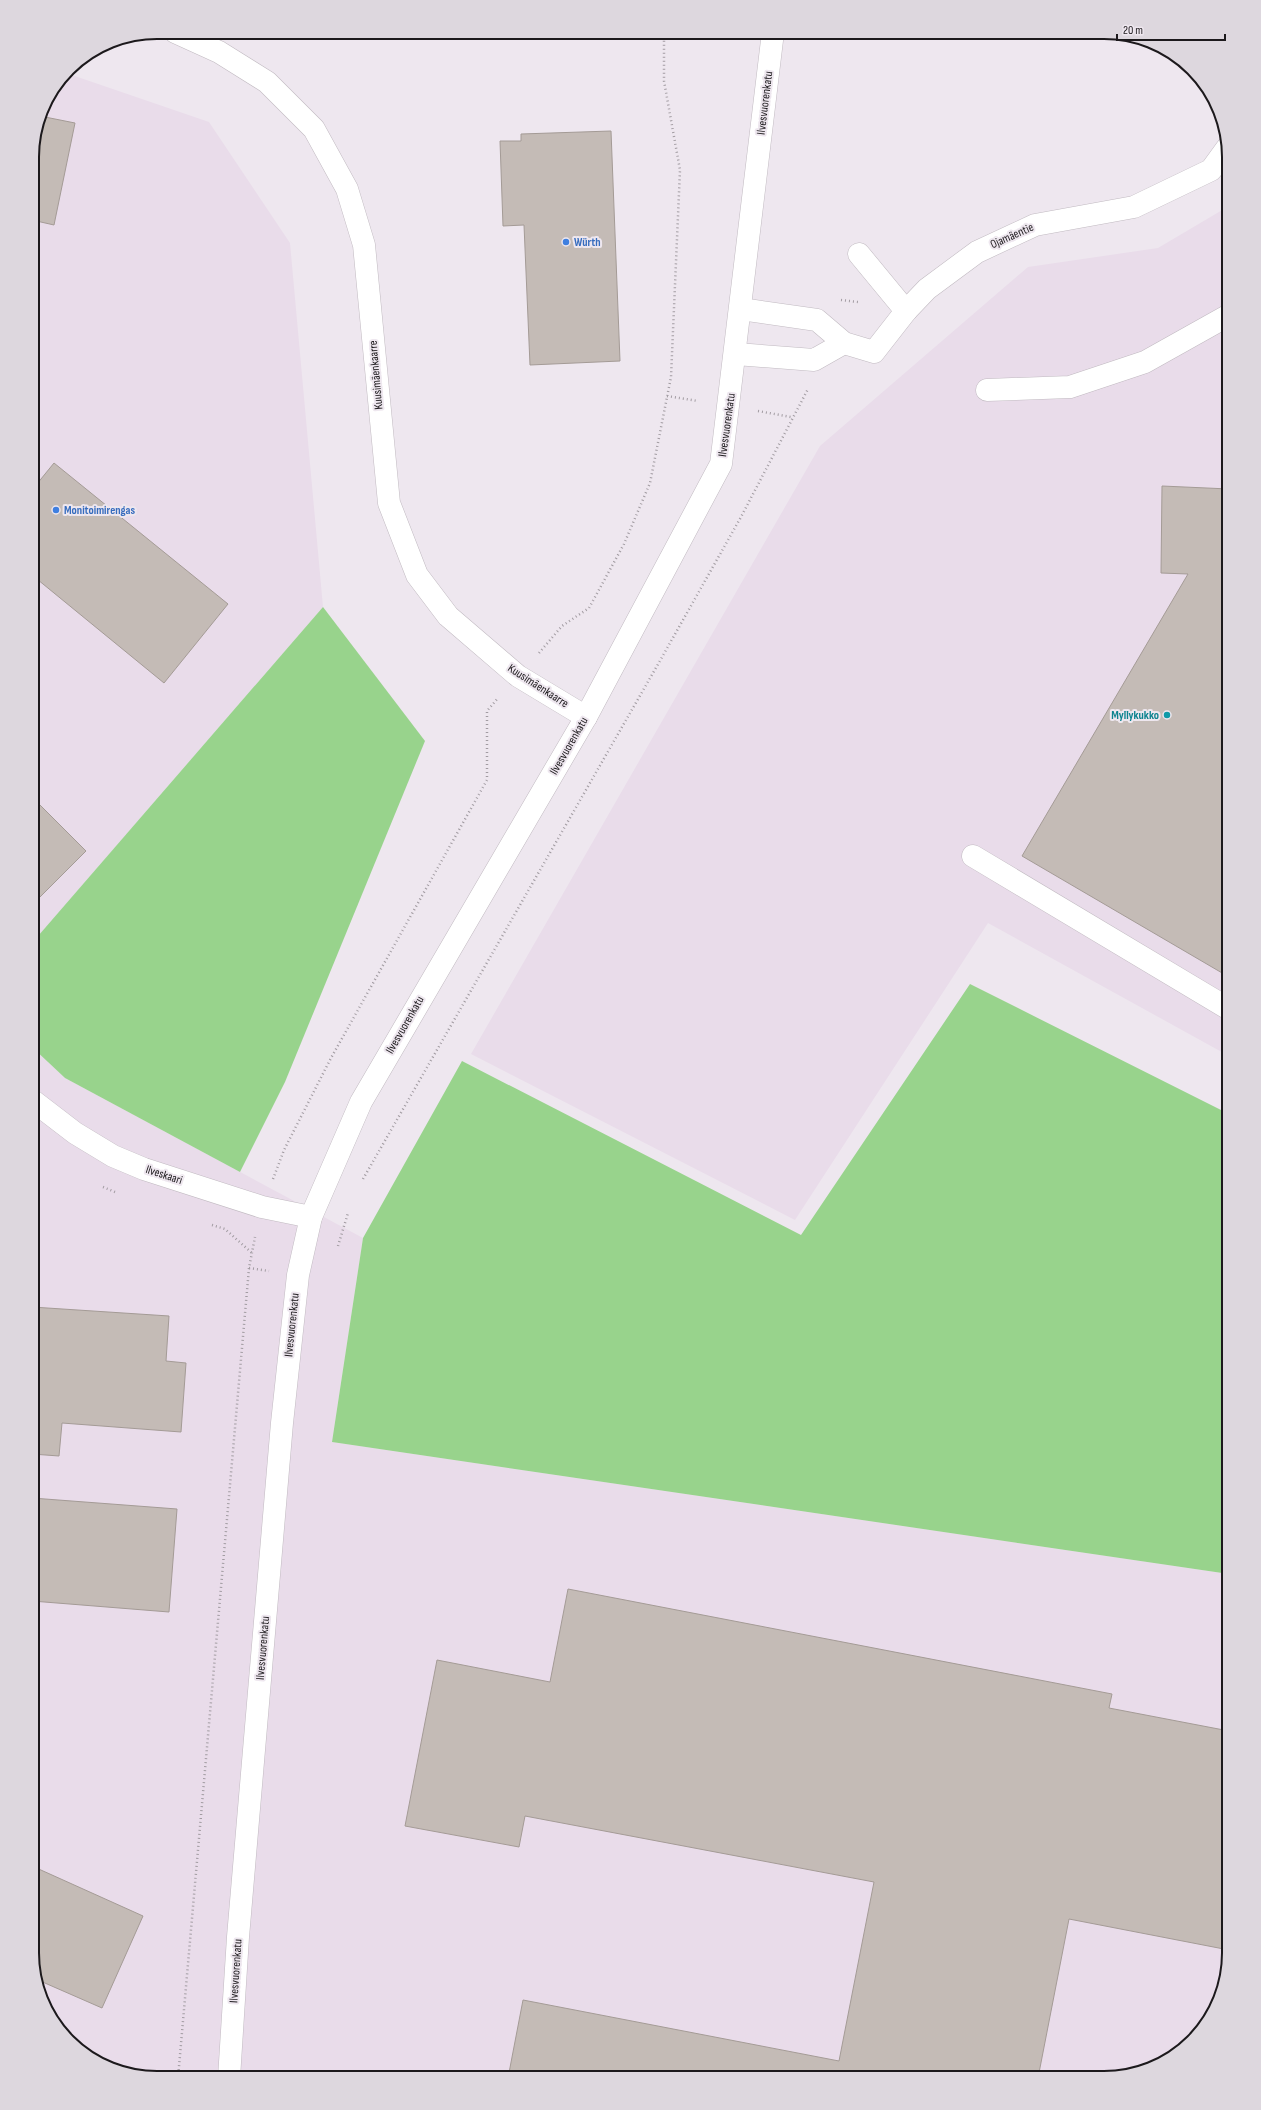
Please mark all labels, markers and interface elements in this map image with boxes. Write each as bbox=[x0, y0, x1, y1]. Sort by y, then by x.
scale bar bbox=[1117, 16, 1225, 42]
text: 20 m bbox=[1123, 23, 1143, 38]
street label: Ilvesvuorenkatu bbox=[754, 70, 776, 136]
street label: Ojamäentie bbox=[988, 220, 1036, 252]
place label: Würth bbox=[574, 235, 601, 250]
marker: Würth bbox=[561, 237, 571, 247]
street label: Kuusimäenkaarre bbox=[365, 340, 386, 410]
street label: Ilvesvuorenkatu bbox=[715, 392, 739, 458]
place label: Monitoimirengas bbox=[64, 503, 135, 518]
marker: Monitoimirengas bbox=[51, 505, 61, 515]
street label: Kuusimäenkaarre bbox=[505, 661, 571, 711]
place label: Myllykukko bbox=[1111, 708, 1159, 723]
marker: Myllykukko bbox=[1162, 710, 1172, 720]
street label: Ilvesvuorenkatu bbox=[546, 715, 592, 777]
street label: Ilvesvuorenkatu bbox=[382, 994, 428, 1056]
street label: Ilveskaari bbox=[144, 1162, 184, 1188]
street label: Ilvesvuorenkatu bbox=[281, 1292, 303, 1358]
street label: Ilvesvuorenkatu bbox=[253, 1615, 273, 1681]
street label: Ilvesvuorenkatu bbox=[226, 1939, 246, 2003]

